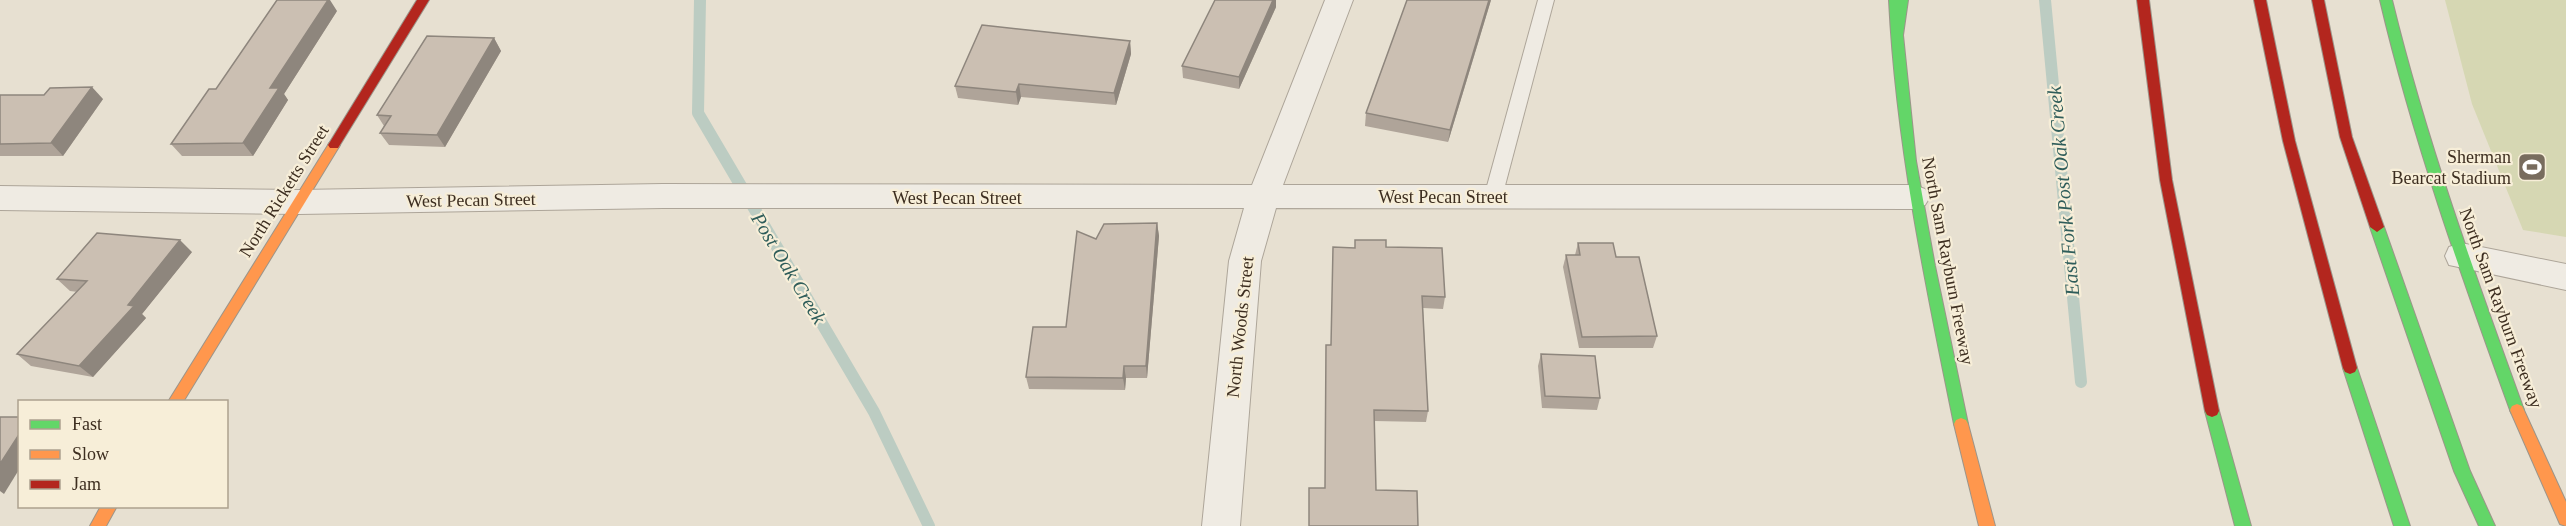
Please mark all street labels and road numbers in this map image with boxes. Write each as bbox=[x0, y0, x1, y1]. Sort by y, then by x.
street label: North Ricketts Street bbox=[235, 121, 333, 261]
street label: North Sam Rayburn Freeway bbox=[1918, 155, 1978, 367]
street label: West Pecan Street bbox=[1378, 187, 1508, 207]
street label: West Pecan Street bbox=[892, 188, 1022, 208]
street label: West Pecan Street bbox=[406, 189, 536, 211]
street label: North Sam Rayburn Freeway bbox=[2455, 205, 2547, 411]
street label: North Woods Street bbox=[1223, 255, 1257, 399]

